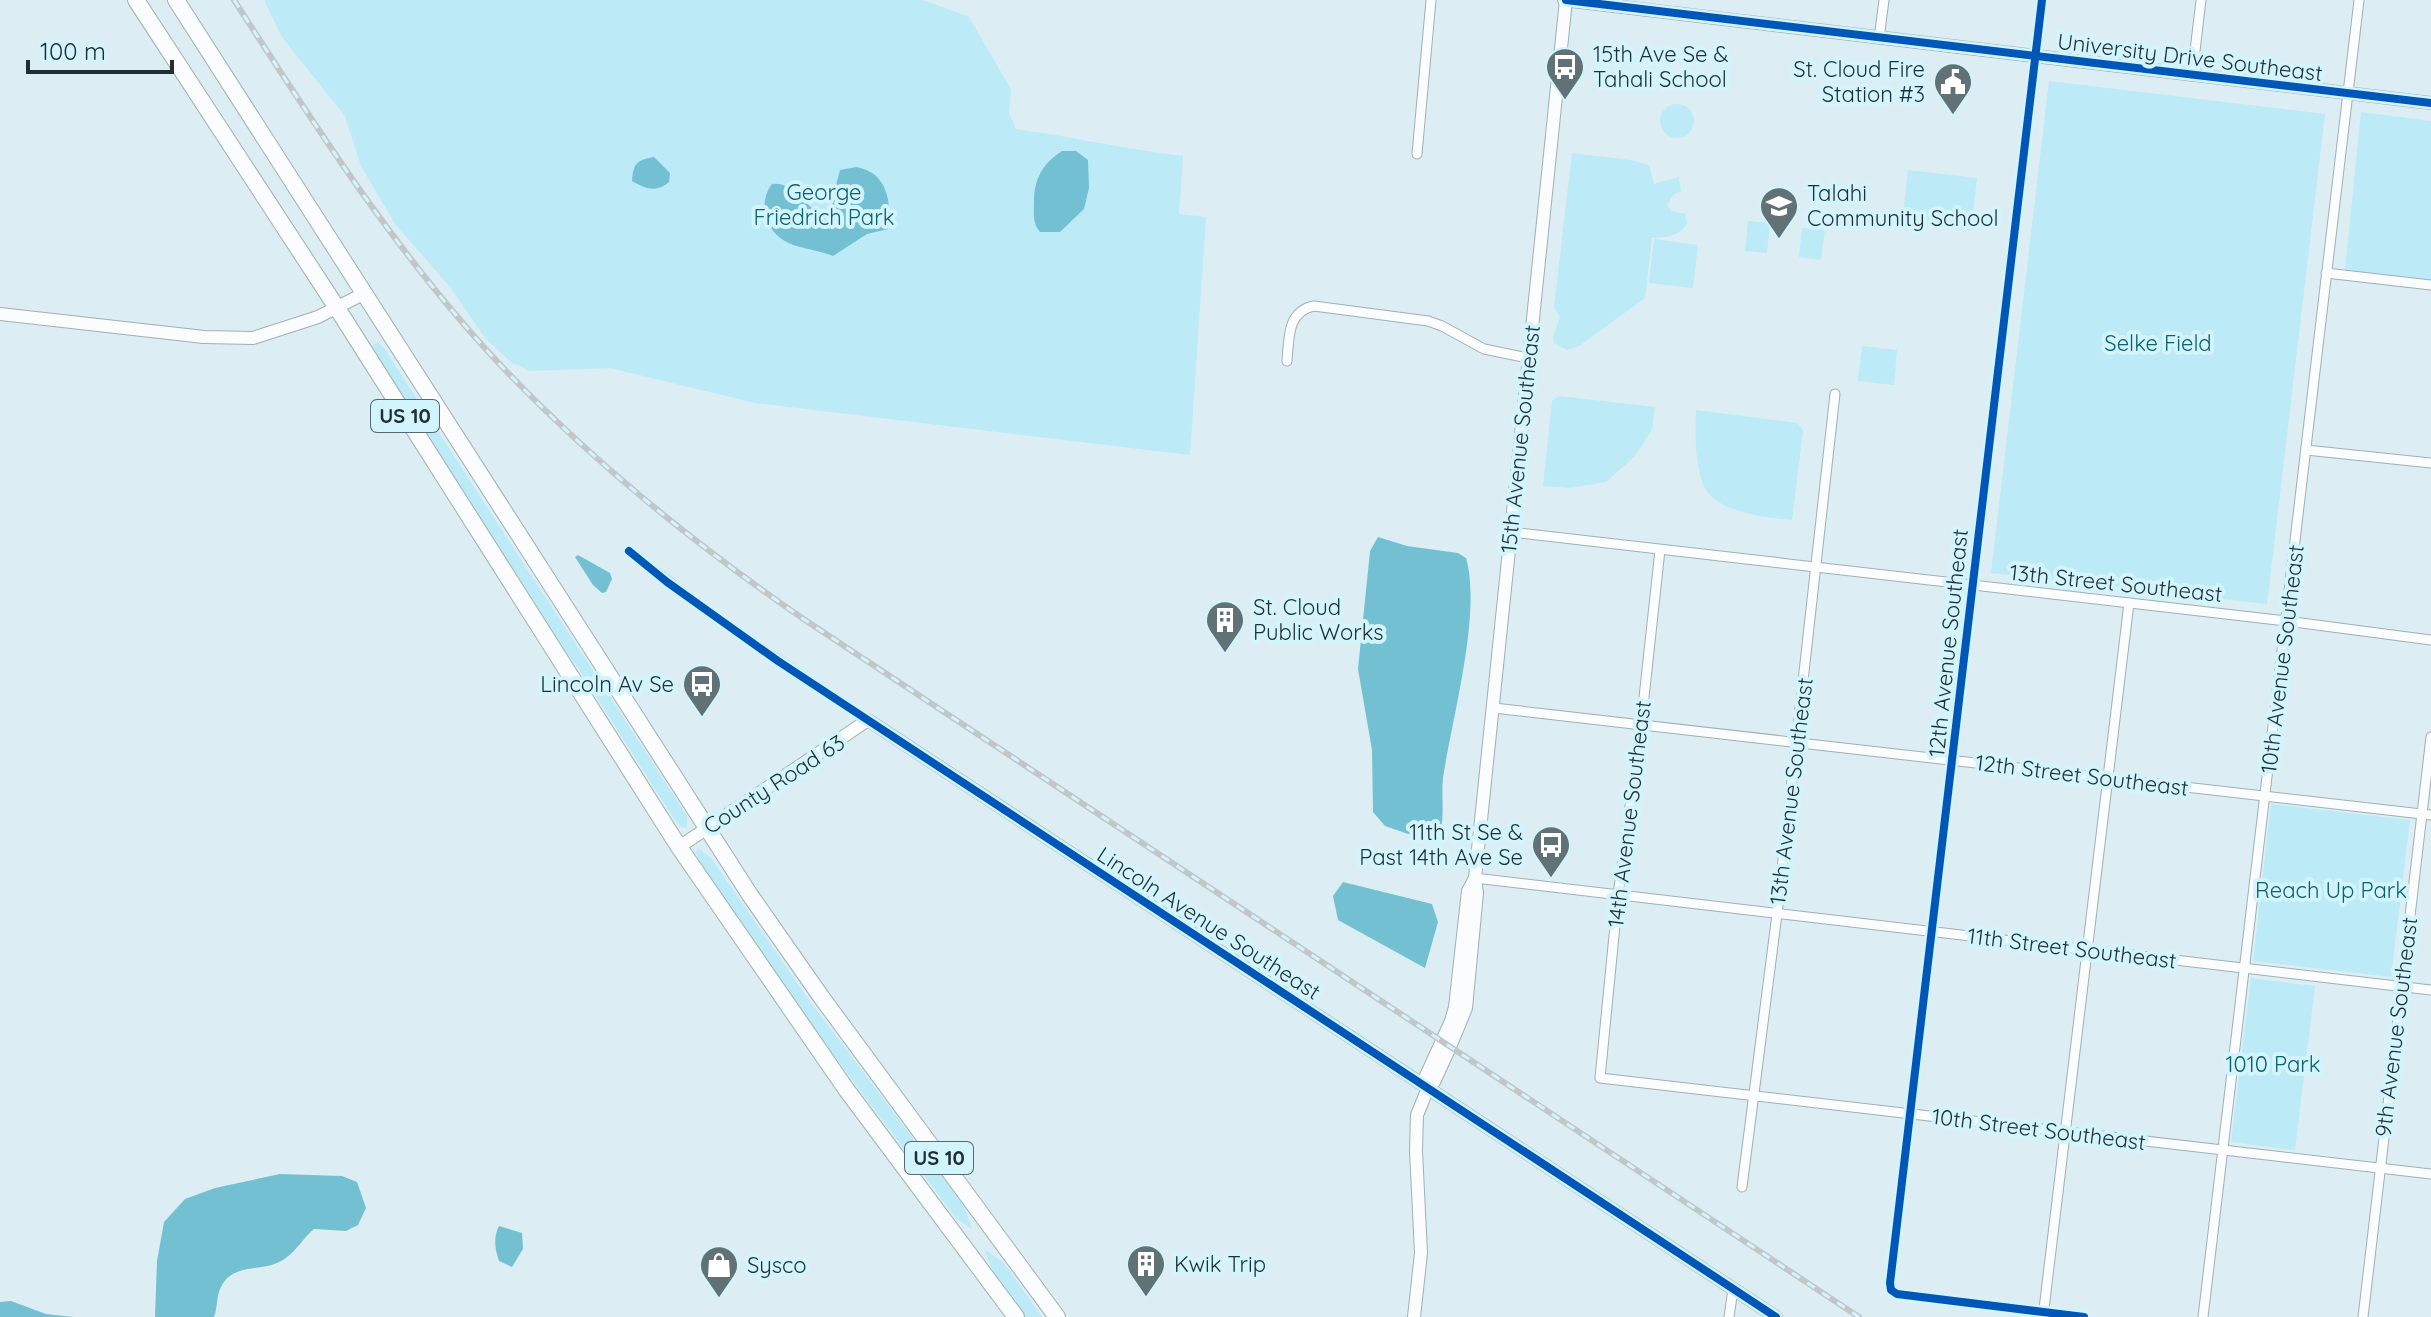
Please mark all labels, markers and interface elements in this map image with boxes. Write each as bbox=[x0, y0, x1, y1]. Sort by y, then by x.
scale bar bbox=[28, 24, 172, 74]
street label: University Drive Southeast bbox=[2056, 27, 2324, 87]
text: 100 m bbox=[40, 36, 106, 66]
place label: 15th Ave Se & Tahali School bbox=[1593, 40, 1728, 93]
bus stop icon: 15th Ave Se & Tahali School bbox=[1544, 46, 1586, 101]
place label: St. Cloud Fire Station #3 bbox=[1793, 55, 1925, 108]
public building icon: St. Cloud Fire Station #3 bbox=[1932, 61, 1974, 116]
park label: George Friedrich Park bbox=[754, 178, 894, 231]
place label: Talahi Community School bbox=[1807, 179, 1999, 232]
school or university icon: Talahi Community School bbox=[1758, 185, 1800, 240]
street label: 15th Avenue Southeast bbox=[1494, 324, 1546, 554]
park label: Selke Field bbox=[2104, 329, 2212, 357]
road number: US 10 bbox=[371, 400, 439, 432]
street label: 12th Avenue Southeast bbox=[1922, 528, 1974, 758]
street label: 10th Avenue Southeast bbox=[2254, 543, 2310, 775]
street label: 13th Street Southeast bbox=[2008, 558, 2224, 608]
place label: St. Cloud Public Works bbox=[1253, 593, 1384, 646]
building icon: St. Cloud Public Works bbox=[1204, 599, 1246, 654]
bus stop icon: Lincoln Av Se bbox=[681, 663, 723, 718]
place label: Lincoln Av Se bbox=[540, 670, 674, 698]
street label: 13th Avenue Southeast bbox=[1763, 676, 1819, 906]
street label: 14th Avenue Southeast bbox=[1601, 699, 1657, 929]
street label: County Road 63 bbox=[698, 728, 850, 840]
street label: 12th Street Southeast bbox=[1974, 748, 2190, 802]
place label: 11th St Se & Past 14th Ave Se bbox=[1359, 818, 1523, 871]
bus stop icon: 11th St Se & Past 14th Ave Se bbox=[1530, 824, 1572, 879]
street label: Lincoln Avenue Southeast bbox=[1092, 840, 1326, 1006]
park label: Reach Up Park bbox=[2255, 876, 2407, 904]
street label: 9th Avenue Southeast bbox=[2369, 916, 2423, 1138]
street label: 11th Street Southeast bbox=[1966, 921, 2178, 975]
park label: 1010 Park bbox=[2225, 1050, 2321, 1078]
street label: 10th Street Southeast bbox=[1931, 1102, 2147, 1156]
road number: US 10 bbox=[905, 1142, 973, 1174]
building icon: Kwik Trip bbox=[1125, 1243, 1167, 1298]
shop icon: Sysco bbox=[698, 1244, 740, 1299]
place label: Kwik Trip bbox=[1174, 1250, 1266, 1278]
place label: Sysco bbox=[747, 1251, 807, 1279]

